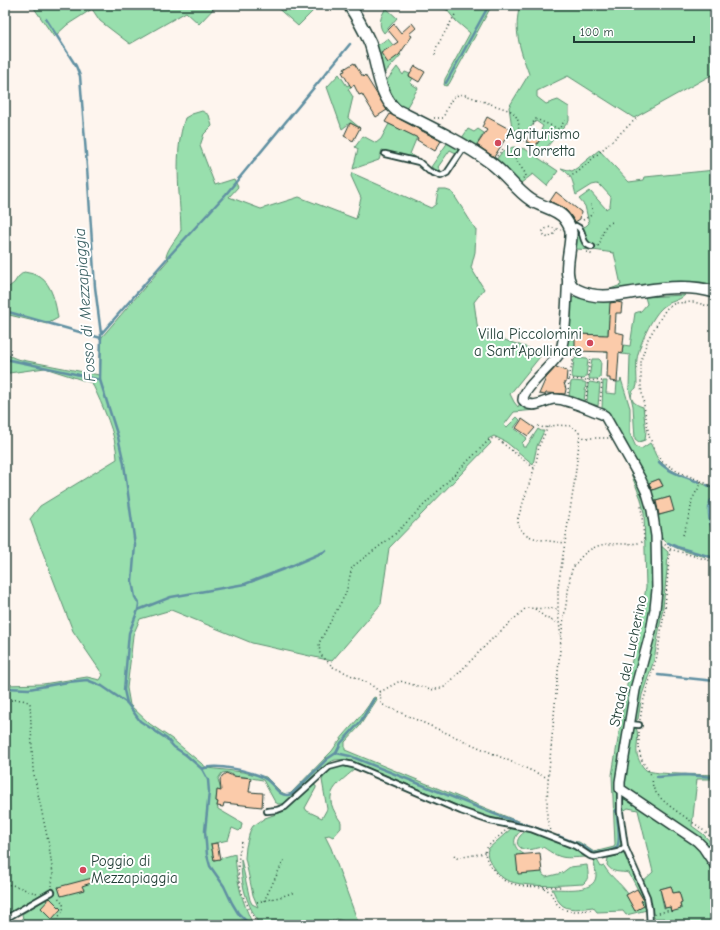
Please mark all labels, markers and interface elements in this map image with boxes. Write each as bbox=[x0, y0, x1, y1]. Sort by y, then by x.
scale bar bbox=[574, 18, 694, 44]
text: 100 m bbox=[580, 25, 613, 39]
place label: Agriturismo La Torretta bbox=[506, 125, 580, 160]
marker: Agriturismo La Torretta bbox=[493, 138, 503, 148]
water label: Fosso di Mezzapiaggia bbox=[71, 227, 99, 382]
place label: Villa Piccolomini a Sant'Apollinare bbox=[474, 325, 582, 360]
marker: Villa Piccolomini a Sant'Apollinare bbox=[585, 338, 595, 348]
street label: Strada del Lucherino bbox=[605, 594, 651, 728]
place label: Poggio di Mezzapiaggia bbox=[91, 852, 178, 887]
marker: Poggio di Mezzapiaggia bbox=[78, 865, 88, 875]

